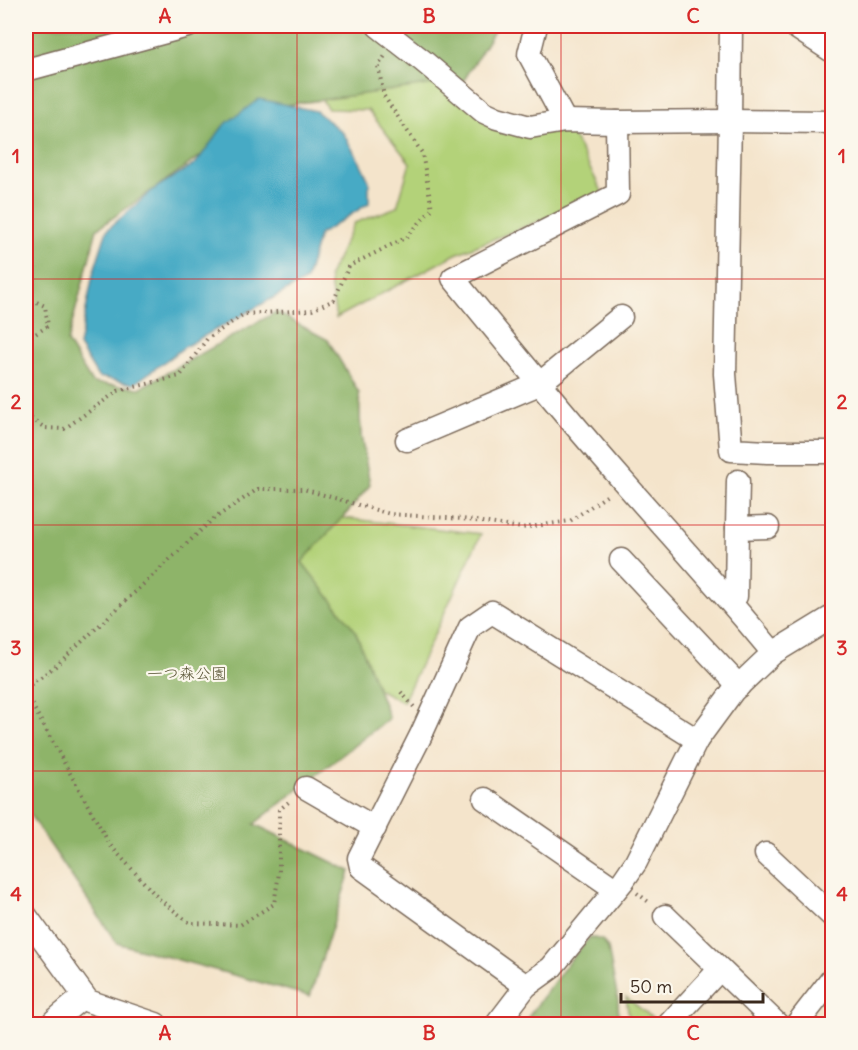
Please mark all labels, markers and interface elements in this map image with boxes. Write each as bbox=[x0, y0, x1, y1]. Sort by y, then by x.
text: A bbox=[159, 3, 172, 28]
text: B bbox=[422, 3, 436, 28]
text: C bbox=[686, 3, 700, 28]
text: 1 bbox=[12, 143, 20, 168]
text: 1 bbox=[838, 143, 846, 168]
text: 2 bbox=[11, 389, 22, 414]
text: 2 bbox=[837, 389, 848, 414]
text: 3 bbox=[10, 635, 22, 660]
text: 3 bbox=[836, 635, 848, 660]
park label: 一つ森公園 bbox=[147, 663, 227, 683]
text: 4 bbox=[10, 881, 22, 906]
text: 4 bbox=[836, 881, 848, 906]
scale bar bbox=[621, 966, 764, 1004]
text: 50 m bbox=[630, 975, 672, 998]
text: A bbox=[159, 1020, 172, 1045]
text: B bbox=[422, 1020, 436, 1045]
text: C bbox=[686, 1020, 700, 1045]

